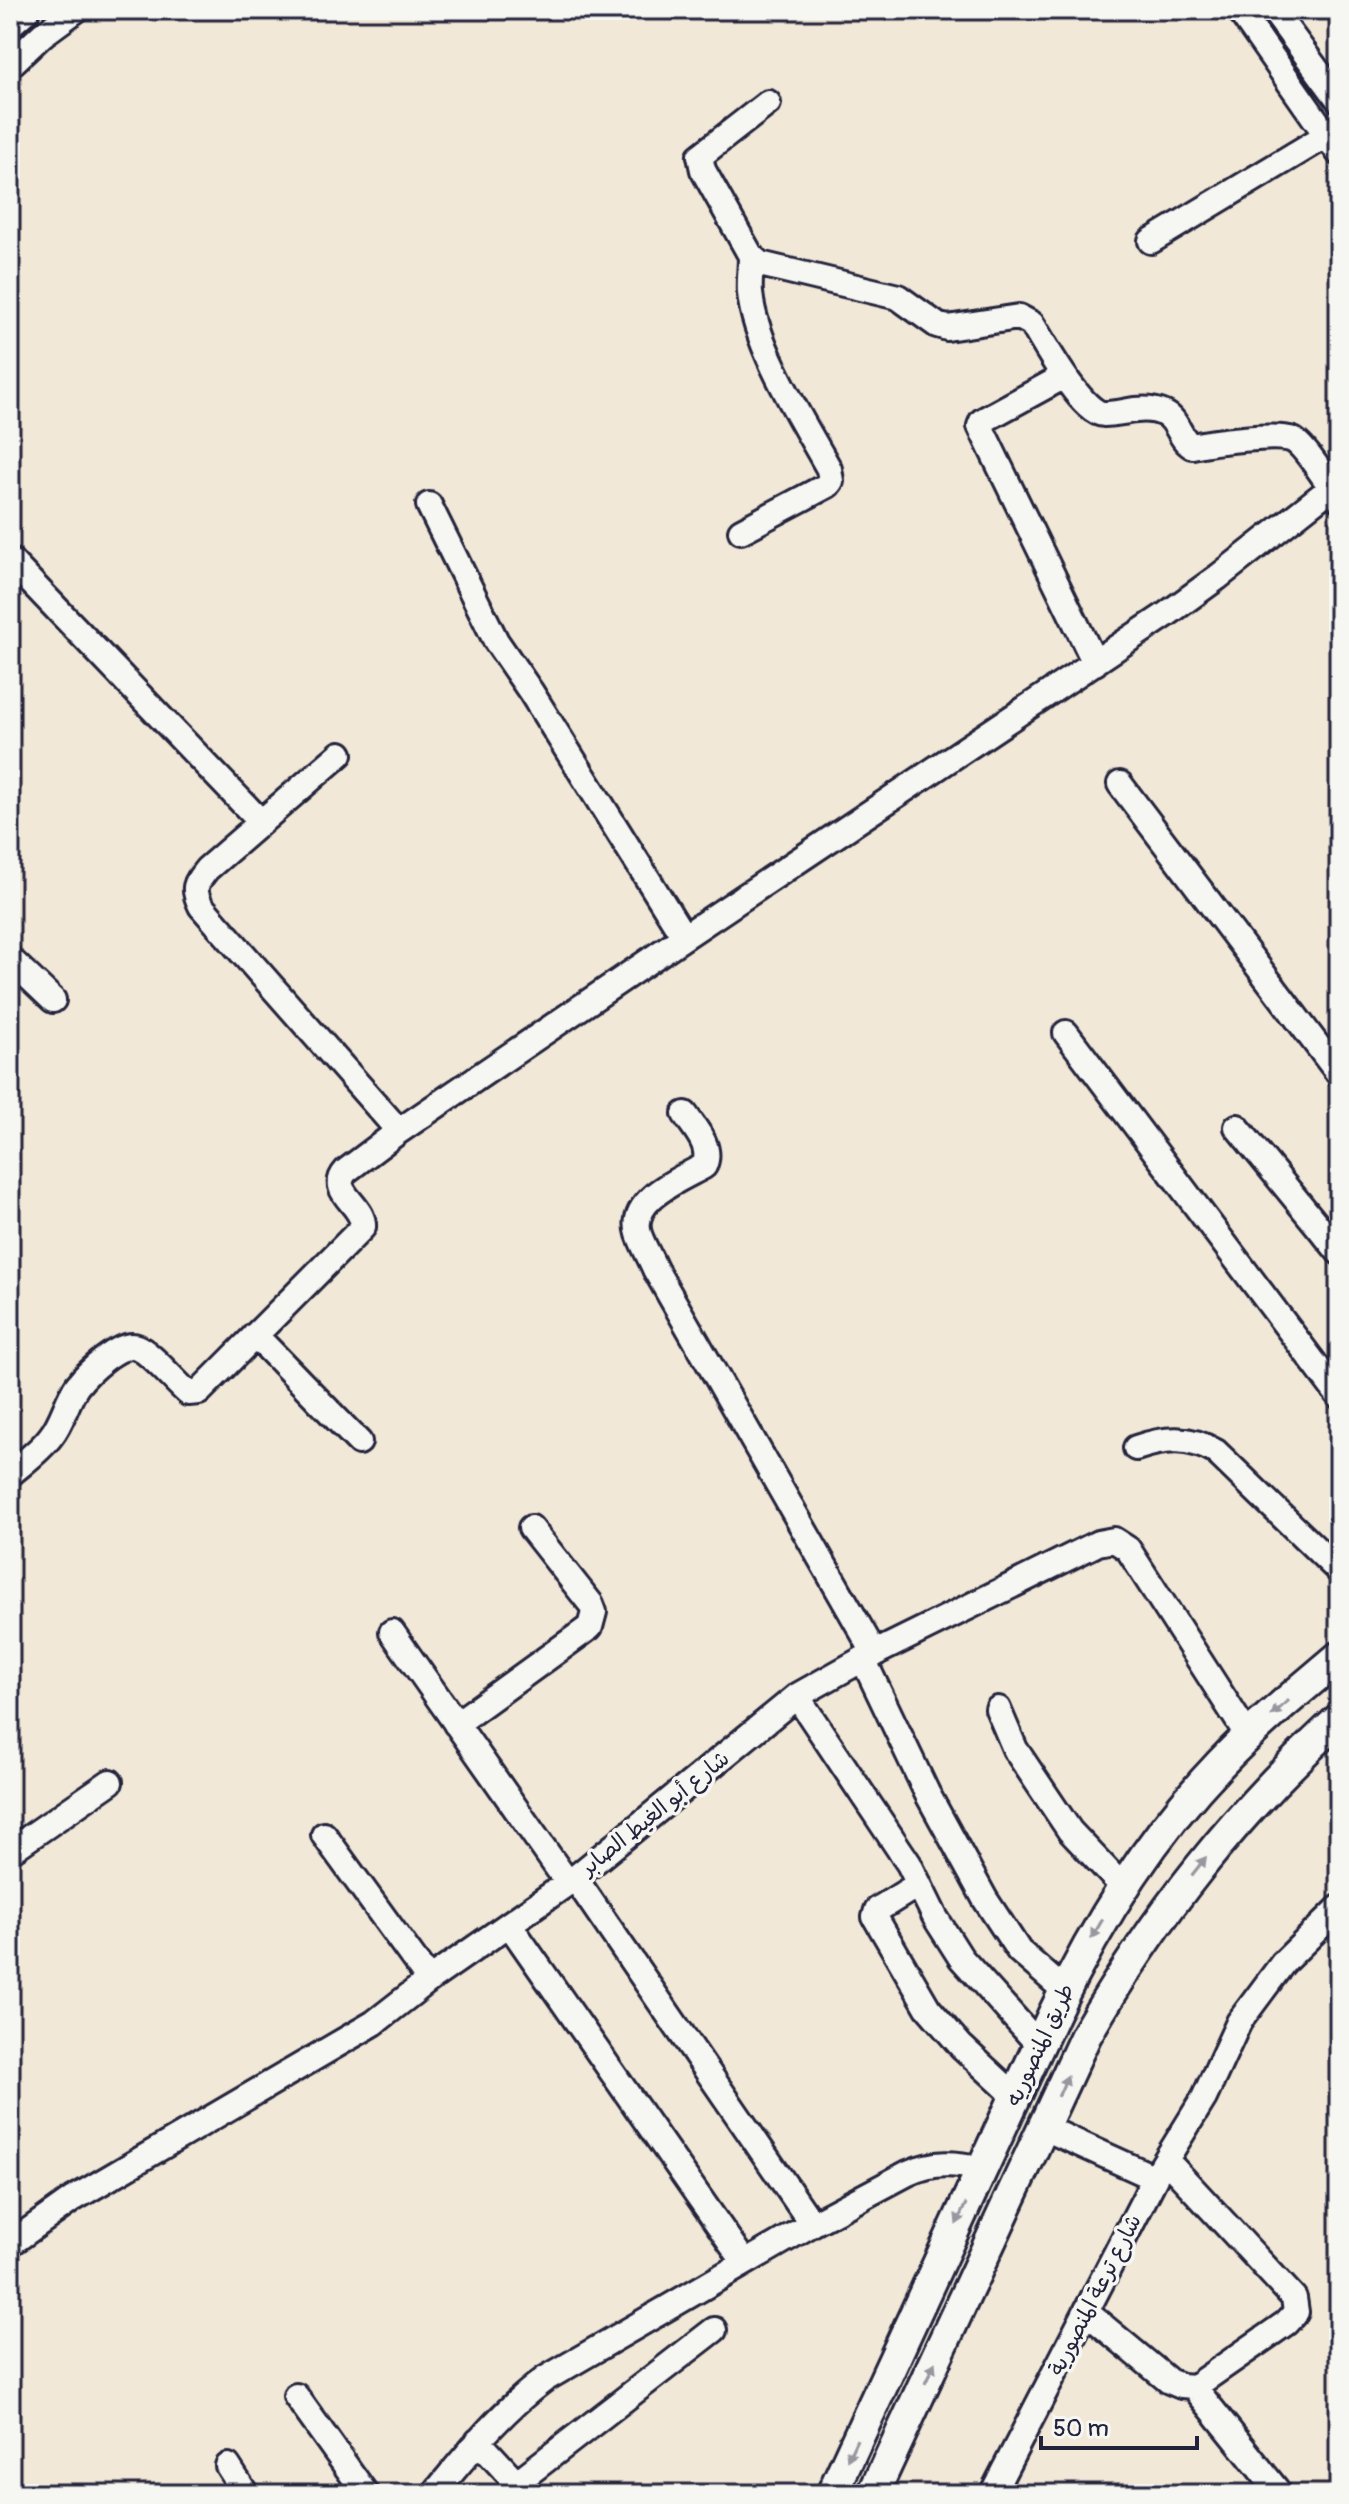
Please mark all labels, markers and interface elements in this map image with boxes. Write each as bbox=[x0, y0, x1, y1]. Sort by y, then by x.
one-way arrow bbox=[1270, 1699, 1290, 1716]
street label: شارع أبو الغيط الصابر bbox=[573, 1744, 736, 1884]
one-way arrow bbox=[1191, 1855, 1208, 1876]
one-way arrow bbox=[1090, 1918, 1104, 1940]
street label: طريق المنصوريه bbox=[999, 1979, 1081, 2111]
one-way arrow bbox=[1056, 2074, 1070, 2098]
one-way arrow bbox=[955, 2202, 968, 2226]
street label: شارع ترعة المنصورية bbox=[1042, 2209, 1149, 2381]
one-way arrow bbox=[923, 2361, 937, 2384]
scale bar bbox=[1041, 2400, 1197, 2450]
text: 50 m bbox=[1053, 2414, 1109, 2443]
one-way arrow bbox=[845, 2438, 859, 2462]

